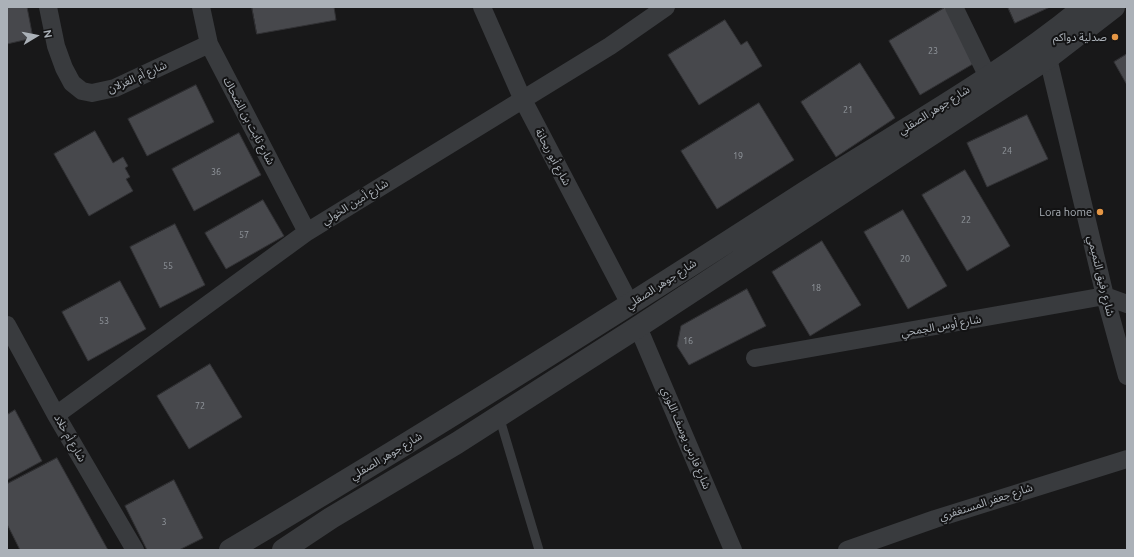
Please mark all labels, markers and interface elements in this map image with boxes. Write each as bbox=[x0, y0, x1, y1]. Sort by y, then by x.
north arrow bbox=[16, 16, 56, 56]
text: N bbox=[41, 29, 54, 39]
place label: صدلية دواكم bbox=[1053, 30, 1107, 44]
marker: صدلية دواكم bbox=[1110, 32, 1120, 42]
house number: 23 bbox=[928, 46, 938, 56]
street label: شارع أم الغزلان bbox=[105, 58, 169, 96]
street label: شارع ثابت بن الضحاك bbox=[220, 75, 278, 167]
street label: شارع جوهر الصقلي bbox=[896, 83, 972, 137]
house number: 21 bbox=[843, 105, 853, 115]
street label: شارع أبو ريحانة bbox=[532, 126, 574, 188]
house number: 24 bbox=[1002, 146, 1012, 156]
house number: 19 bbox=[733, 151, 743, 161]
house number: 36 bbox=[211, 167, 221, 177]
street label: شارع أمين الخولي bbox=[319, 176, 391, 228]
place label: Lora home bbox=[1039, 205, 1092, 219]
marker: Lora home bbox=[1095, 207, 1105, 217]
house number: 22 bbox=[961, 215, 971, 225]
house number: 57 bbox=[239, 230, 249, 240]
street label: شارع رفيق التميمي bbox=[1085, 234, 1117, 318]
house number: 20 bbox=[900, 254, 910, 264]
street label: شارع جوهر الصقلي bbox=[623, 256, 699, 312]
house number: 55 bbox=[163, 261, 173, 271]
house number: 18 bbox=[811, 283, 821, 293]
street label: شارع أوس الجمحي bbox=[900, 312, 982, 340]
house number: 53 bbox=[99, 316, 109, 326]
house number: 16 bbox=[683, 336, 693, 346]
street label: شارع فارس يوسف اللوزي bbox=[658, 385, 714, 491]
house number: 72 bbox=[195, 401, 205, 411]
street label: شارع أم خلاد bbox=[51, 412, 89, 464]
street label: شارع جوهر الصقلي bbox=[348, 429, 424, 483]
street label: شارع جعفر المستغفري bbox=[938, 481, 1034, 523]
house number: 3 bbox=[161, 517, 167, 527]

